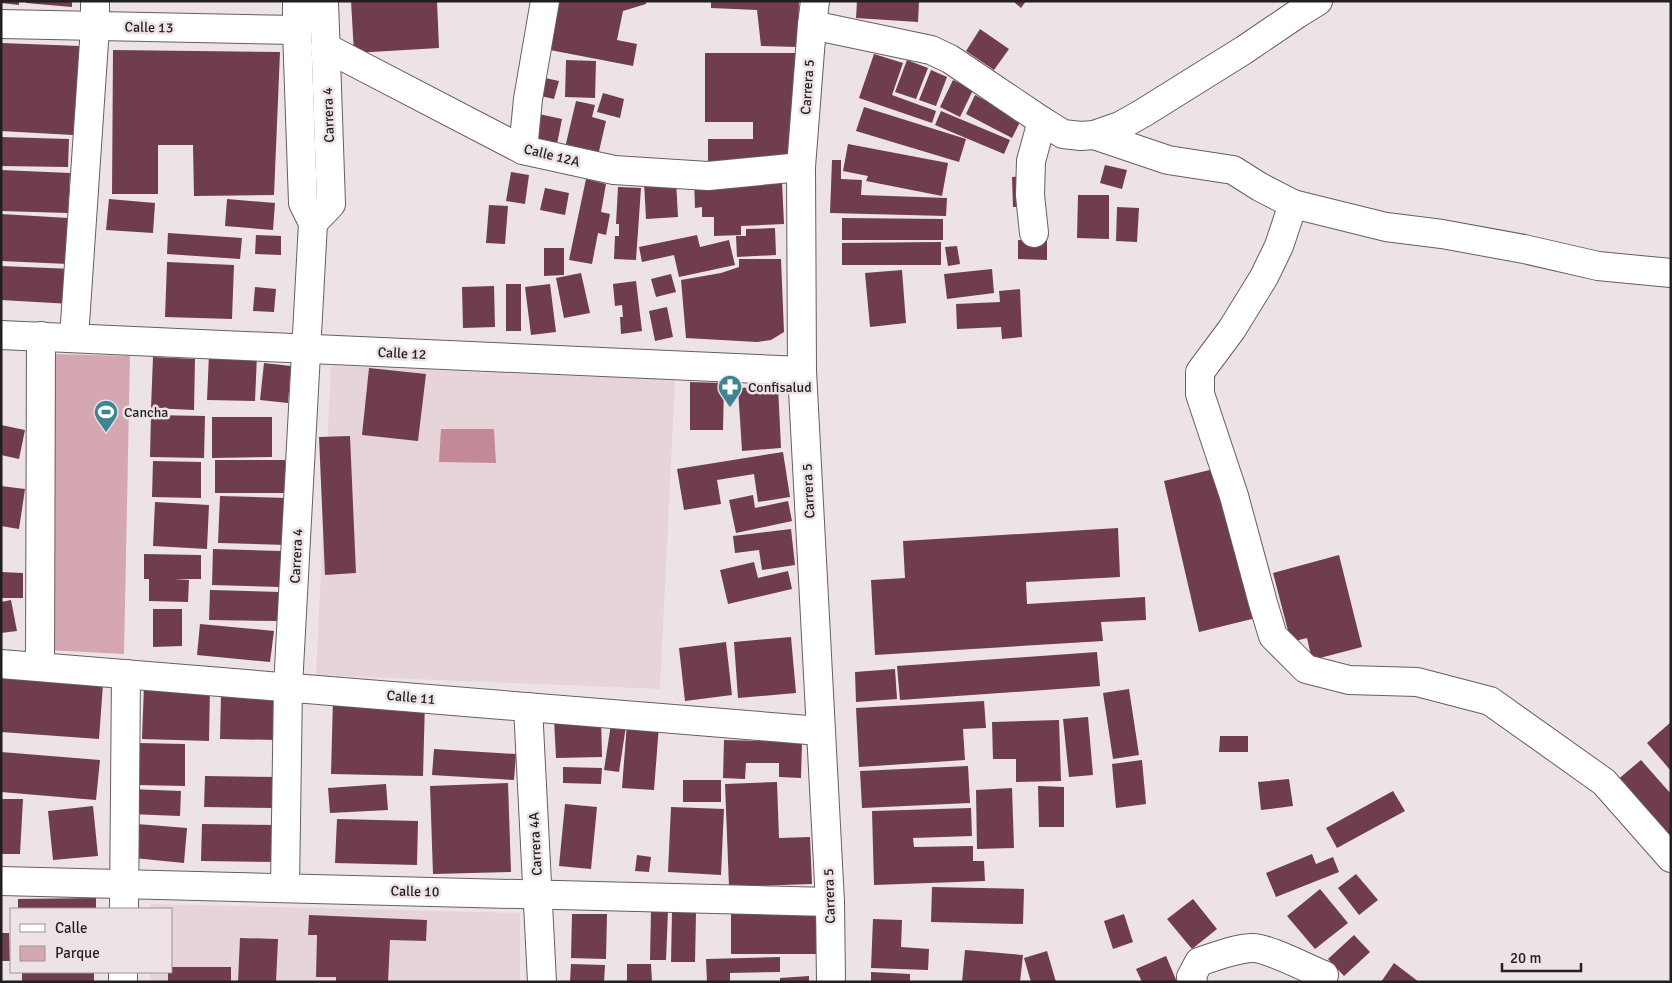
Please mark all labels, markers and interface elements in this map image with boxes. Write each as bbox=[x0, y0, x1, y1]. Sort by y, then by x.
street label: Calle 13 bbox=[125, 19, 173, 36]
street label: Carrera 5 bbox=[797, 59, 818, 115]
street label: Carrera 4 bbox=[319, 87, 338, 143]
street label: Calle 12A bbox=[522, 140, 582, 171]
street label: Calle 12 bbox=[377, 344, 427, 363]
pharmacy icon: Confisalud bbox=[717, 374, 743, 408]
place label: Confisalud bbox=[748, 379, 812, 396]
sports icon: Cancha bbox=[93, 399, 119, 433]
place label: Cancha bbox=[124, 404, 168, 421]
street label: Carrera 5 bbox=[799, 463, 818, 519]
street label: Carrera 4 bbox=[287, 528, 306, 584]
street label: Calle 11 bbox=[386, 687, 436, 708]
street label: Carrera 4A bbox=[525, 811, 546, 876]
street label: Carrera 5 bbox=[820, 868, 839, 924]
street label: Calle 10 bbox=[391, 883, 439, 900]
legend bbox=[10, 908, 172, 973]
text: Calle bbox=[55, 919, 88, 937]
scale bar bbox=[1502, 940, 1581, 972]
text: Parque bbox=[55, 944, 100, 962]
text: 20 m bbox=[1510, 949, 1541, 967]

